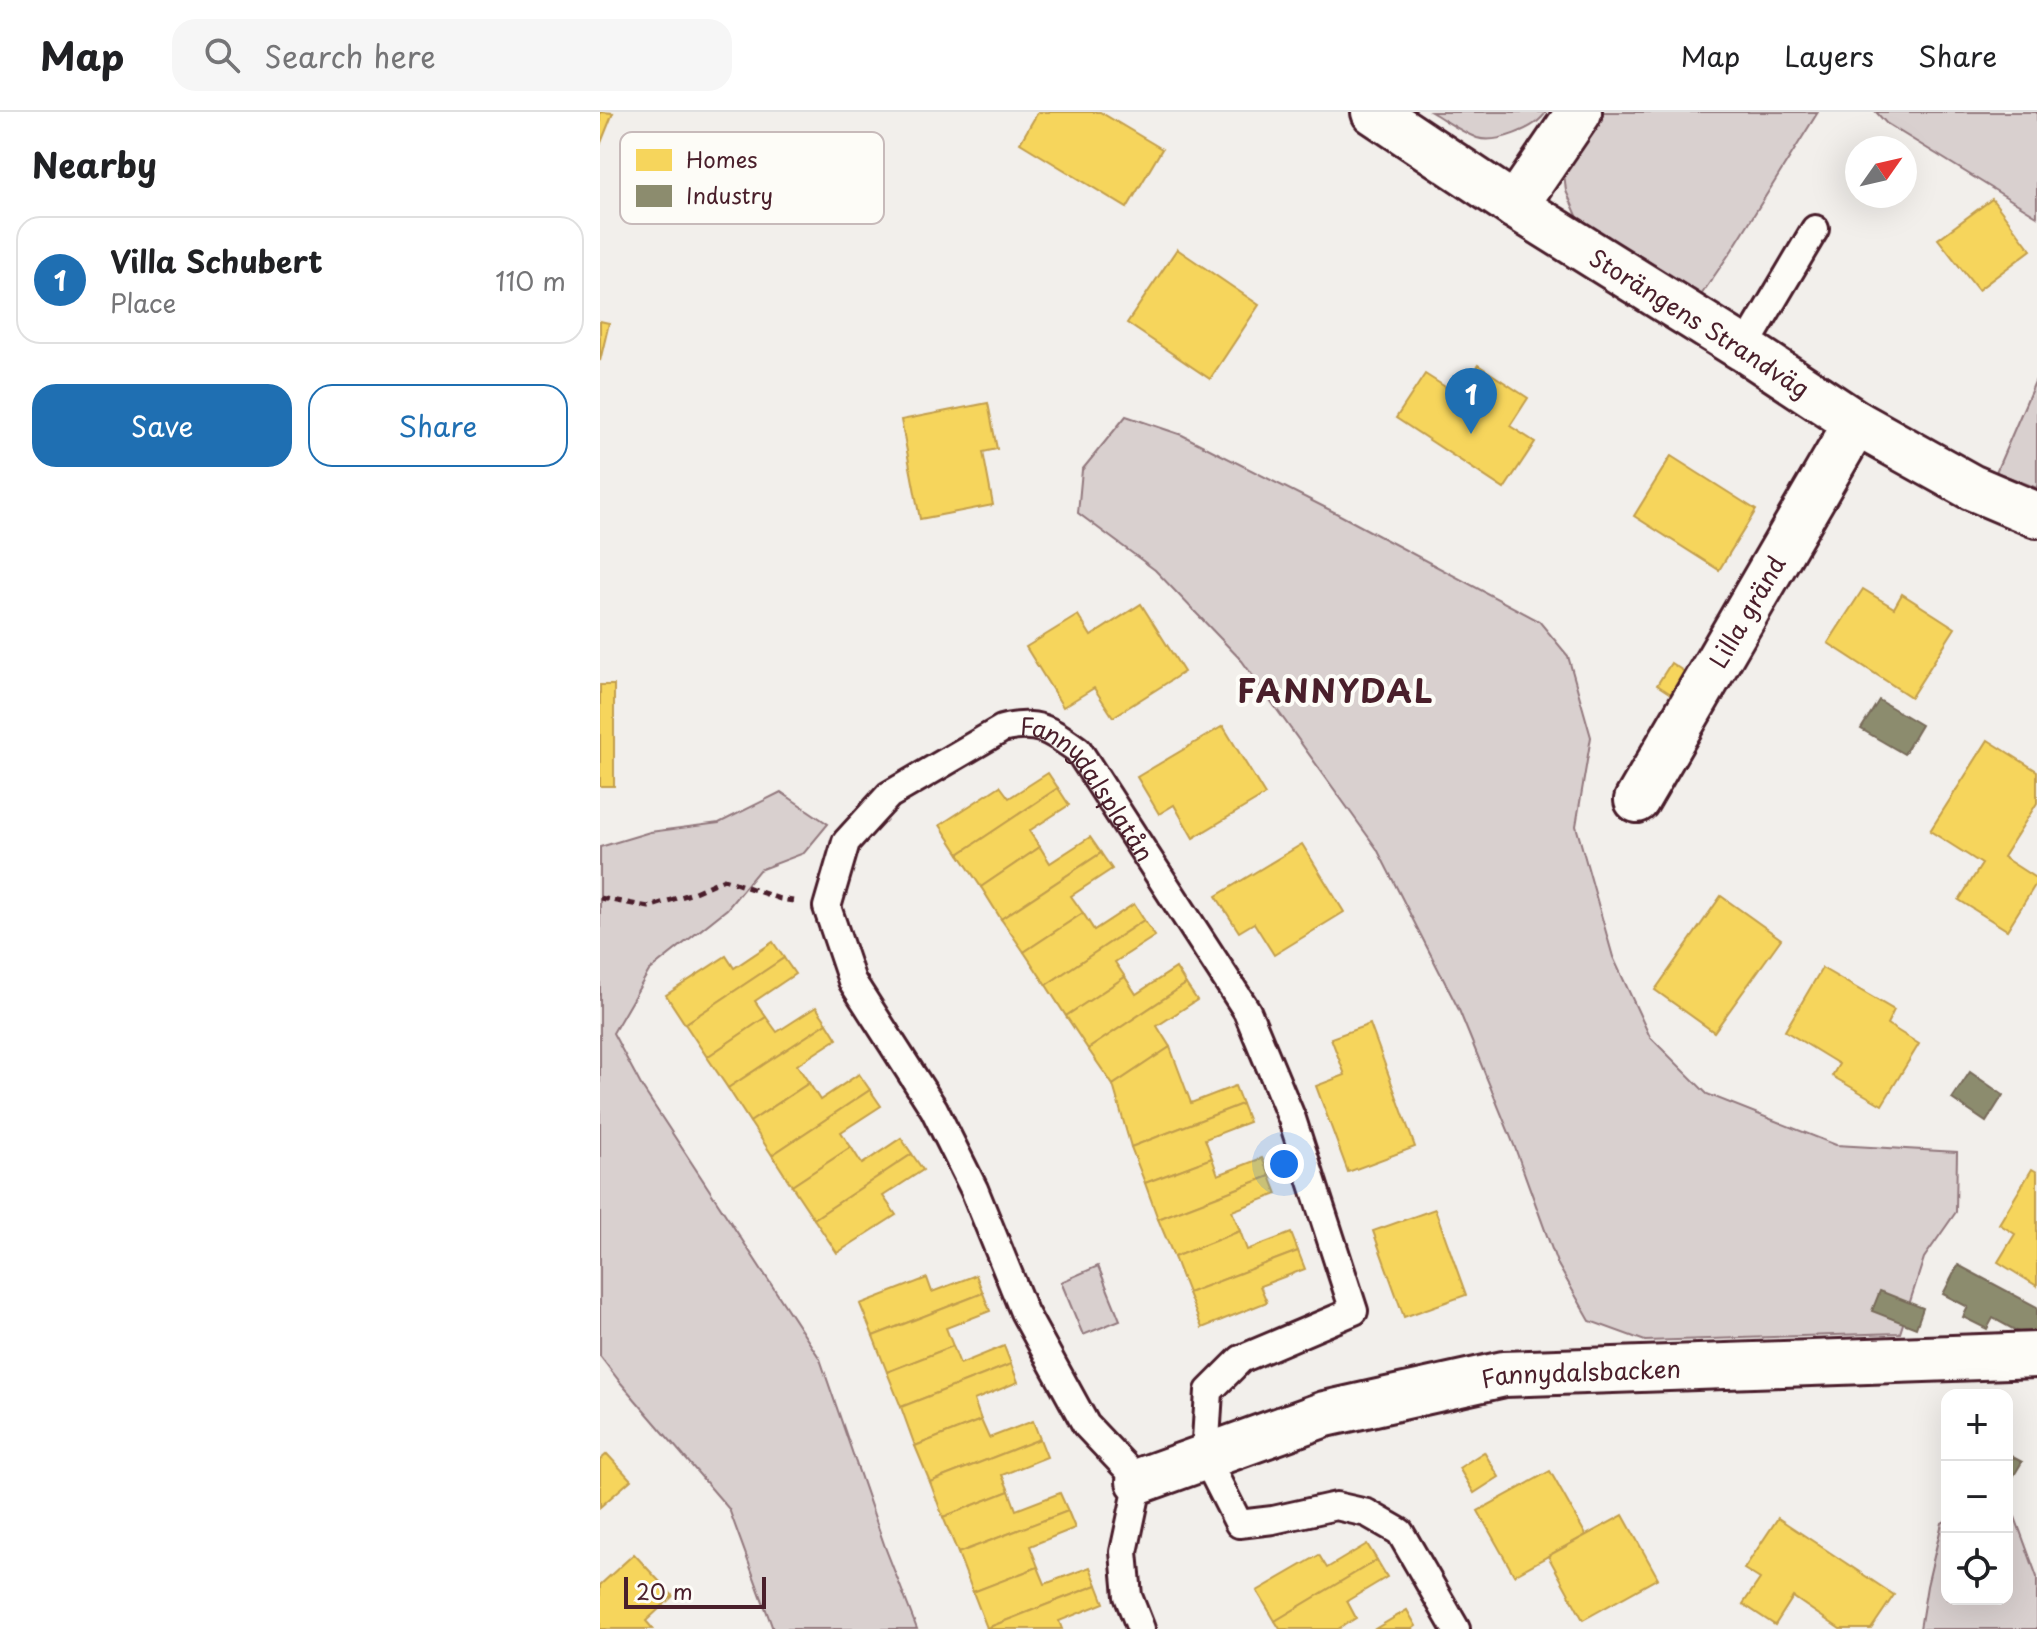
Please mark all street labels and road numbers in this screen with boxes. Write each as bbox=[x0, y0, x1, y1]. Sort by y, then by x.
street label: Storängens Strandväg bbox=[1583, 239, 1817, 406]
street label: Lilla gränd bbox=[1700, 548, 1794, 674]
street label: Fannydalsplatån bbox=[1020, 708, 1163, 868]
street label: Fannydalsbacken bbox=[1477, 1350, 1682, 1397]

